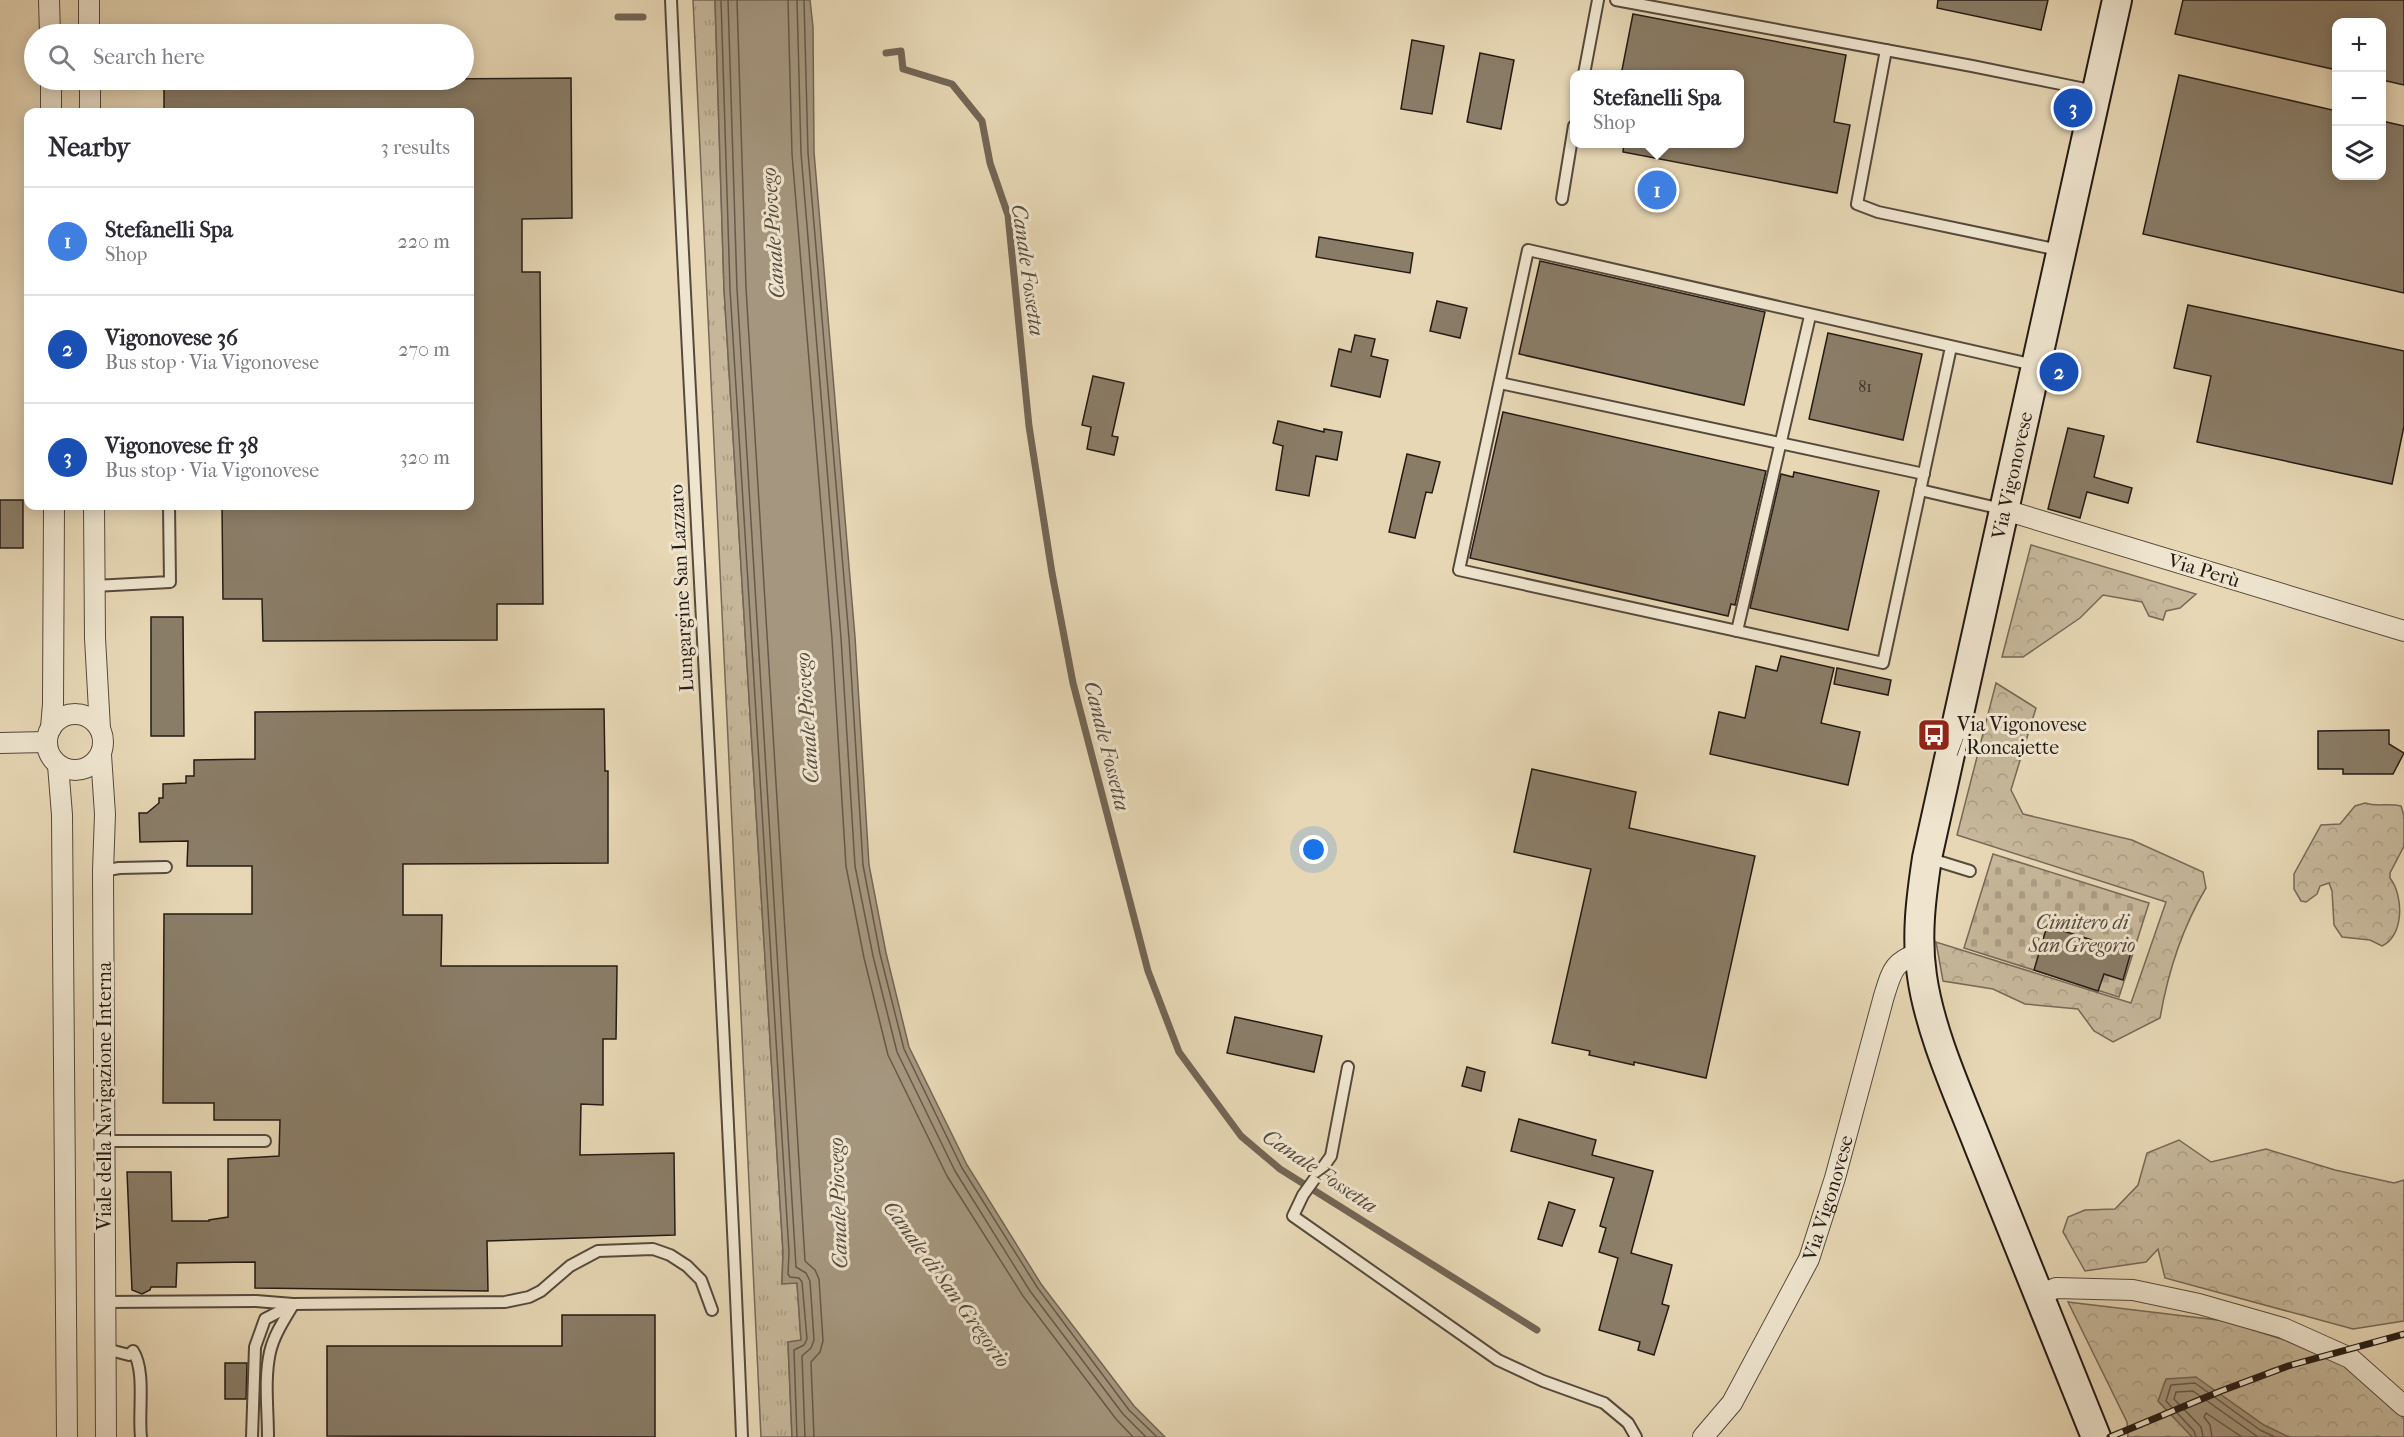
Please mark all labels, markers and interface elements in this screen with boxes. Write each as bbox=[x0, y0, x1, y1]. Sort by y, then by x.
map controls bbox=[2332, 18, 2386, 180]
button: + bbox=[2332, 18, 2386, 72]
search box bbox=[24, 24, 474, 90]
icon: search bbox=[45, 41, 78, 74]
text: Search here bbox=[93, 44, 205, 70]
popup bbox=[1570, 70, 1744, 148]
button: − bbox=[2332, 72, 2386, 126]
text: Stefanelli Spa bbox=[1593, 85, 1721, 111]
pin: 3 bbox=[2054, 86, 2092, 130]
text: Shop bbox=[1593, 111, 1636, 134]
button: layers bbox=[2332, 126, 2386, 180]
text: Nearby bbox=[48, 132, 130, 163]
text: 3 results bbox=[381, 136, 450, 159]
water label: Canale Piovego bbox=[756, 166, 790, 299]
pin: 1 bbox=[1638, 168, 1676, 213]
water label: Canale Fossetta bbox=[1007, 203, 1049, 337]
text: Stefanelli Spa bbox=[105, 217, 233, 243]
text: 1 bbox=[64, 230, 71, 253]
text: 220 m bbox=[397, 230, 450, 253]
text: Shop bbox=[105, 243, 147, 266]
text: Vigonovese 36 bbox=[105, 325, 238, 351]
text: 2 bbox=[62, 338, 73, 361]
text: 270 m bbox=[398, 338, 450, 361]
pin: 2 bbox=[2040, 350, 2078, 394]
text: Bus stop · Via Vigonovese bbox=[105, 351, 319, 374]
house number: 81 bbox=[1858, 377, 1872, 396]
street label: Via Vigonovese bbox=[1987, 409, 2038, 542]
text: Vigonovese fr 38 bbox=[105, 433, 258, 459]
text: 3 bbox=[63, 446, 72, 469]
text: 320 m bbox=[400, 446, 450, 469]
text: Bus stop · Via Vigonovese bbox=[105, 459, 319, 482]
street label: Lungargine San Lazzaro bbox=[665, 483, 698, 692]
street label: Via Perù bbox=[2164, 548, 2243, 592]
water label: Canale Piovego bbox=[790, 651, 824, 784]
water label: Canale Fossetta bbox=[1079, 679, 1135, 813]
place label: Via Vigonovese / Roncajette bbox=[1956, 713, 2087, 759]
bus stop icon: Via Vigonovese / Roncajette bbox=[1916, 717, 1952, 753]
your location bbox=[1299, 835, 1328, 864]
park label: Cimitero di San Gregorio bbox=[2027, 911, 2136, 957]
street label: Viale della Navigazione Interna bbox=[93, 961, 116, 1231]
water label: Canale Fossetta bbox=[1258, 1124, 1382, 1218]
street label: Via Vigonovese bbox=[1798, 1133, 1858, 1265]
water label: Canale Piovego bbox=[824, 1137, 852, 1269]
water label: Canale di San Gregorio bbox=[879, 1196, 1016, 1372]

